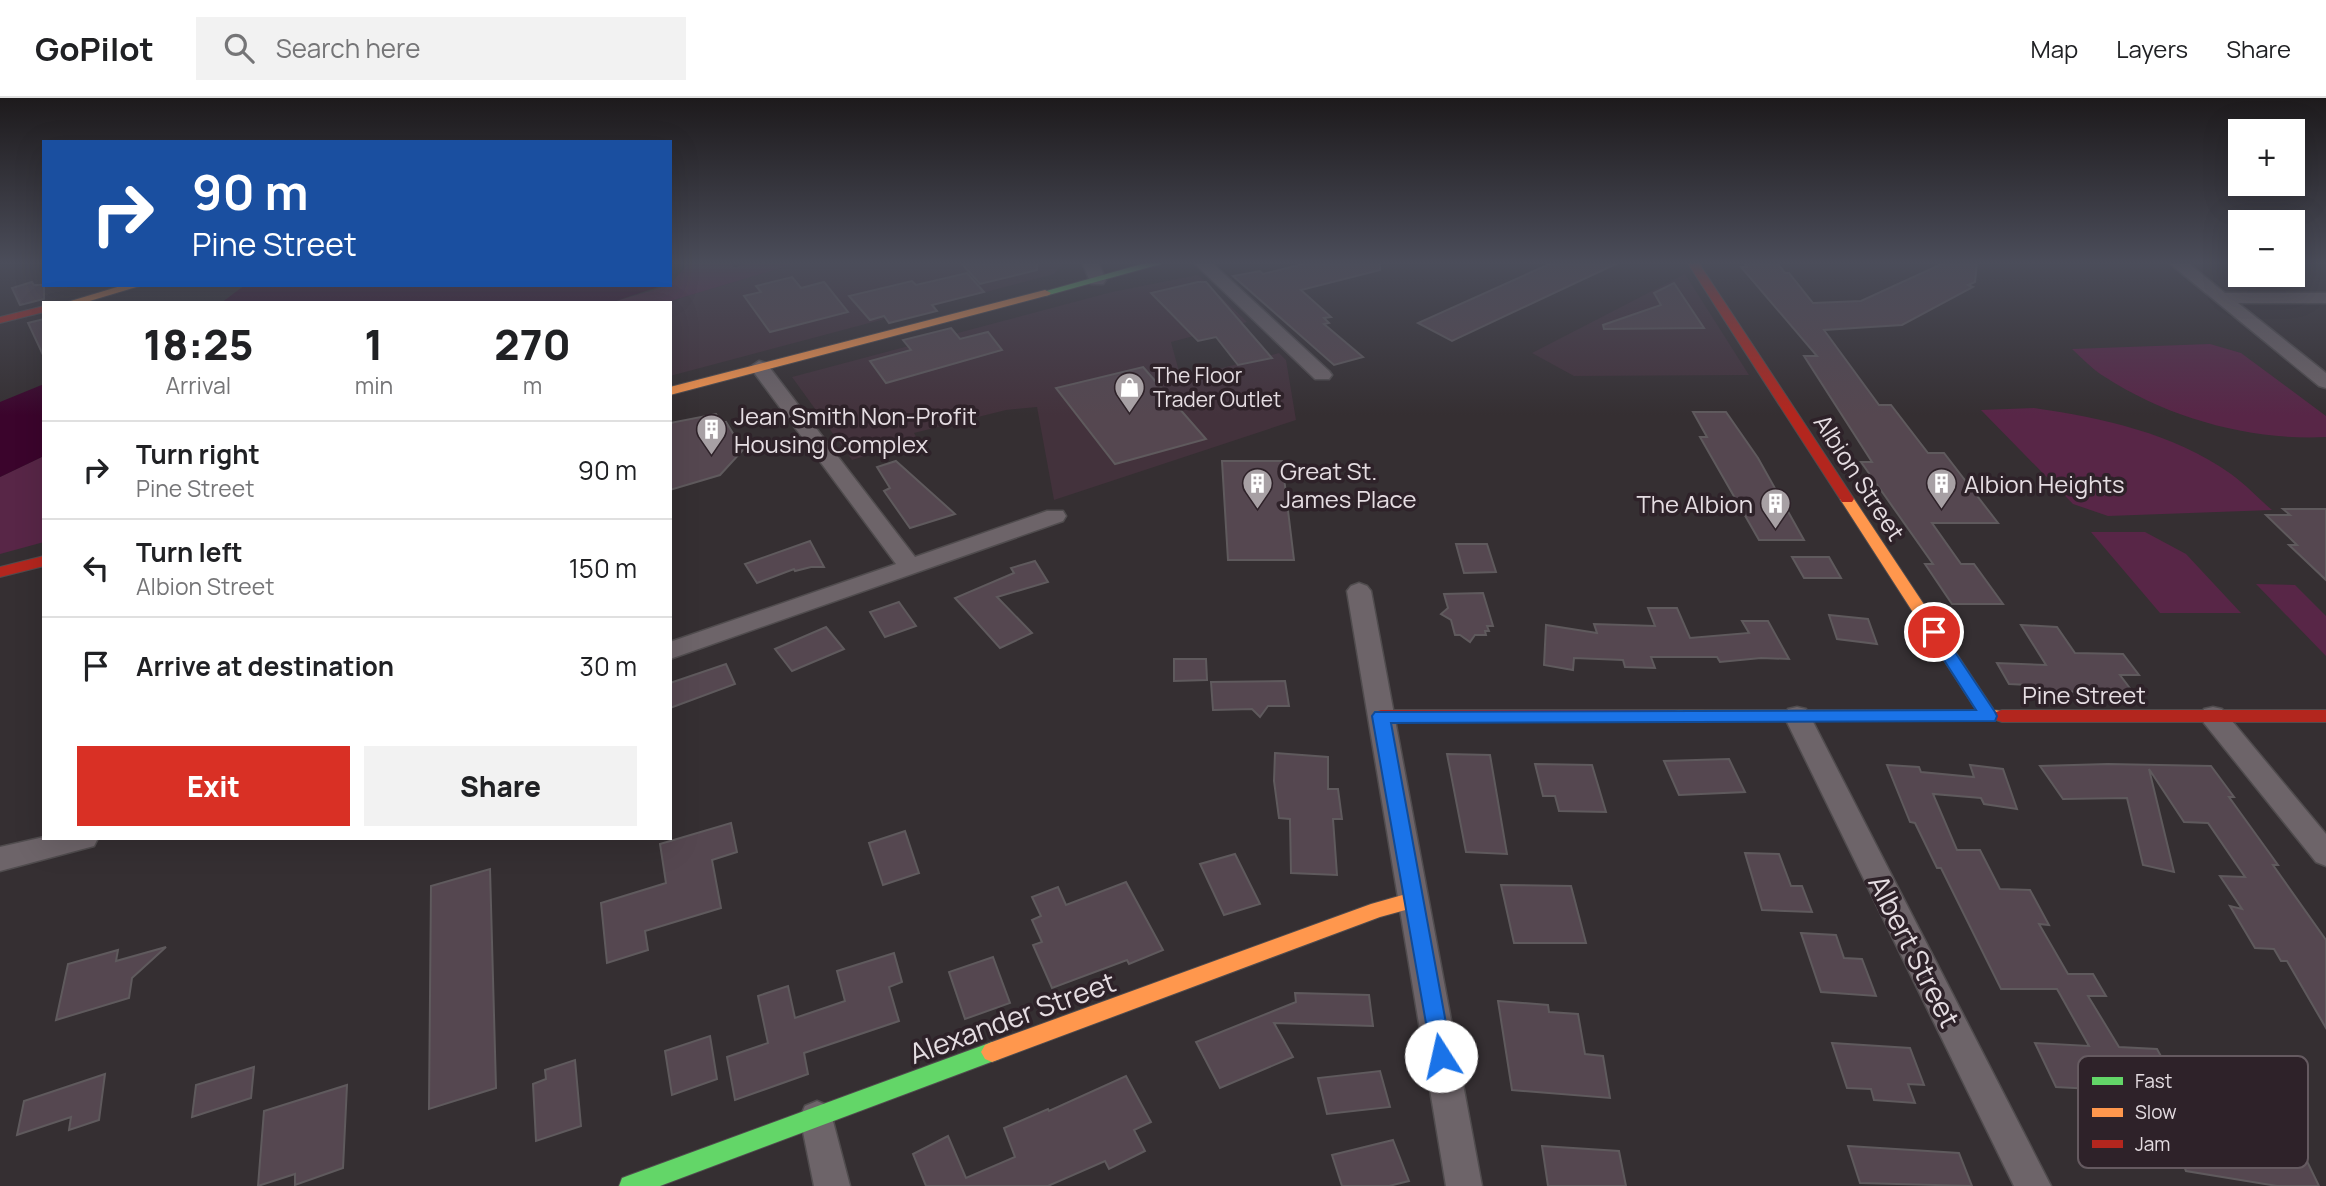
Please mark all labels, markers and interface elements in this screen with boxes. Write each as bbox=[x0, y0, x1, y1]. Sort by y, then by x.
search box bbox=[196, 17, 686, 80]
text: GoPilot bbox=[35, 26, 154, 71]
icon: search bbox=[220, 29, 258, 67]
text: Search here bbox=[276, 30, 420, 66]
text: Map bbox=[2031, 32, 2078, 65]
text: Layers bbox=[2116, 32, 2188, 65]
text: Share bbox=[2226, 32, 2291, 65]
map controls bbox=[2228, 119, 2305, 287]
button: + bbox=[2228, 119, 2305, 196]
text: 90 m bbox=[192, 158, 309, 225]
icon: right bbox=[77, 168, 168, 259]
button: − bbox=[2228, 210, 2305, 287]
text: Pine Street bbox=[192, 222, 357, 266]
text: 18:25 bbox=[143, 315, 253, 373]
text: 1 bbox=[364, 315, 383, 373]
text: 270 bbox=[494, 315, 571, 373]
place label: The Floor Trader Outlet bbox=[1153, 361, 1281, 413]
text: Arrival bbox=[165, 369, 231, 401]
text: min bbox=[355, 369, 393, 401]
text: m bbox=[523, 369, 542, 401]
shop icon: The Floor Trader Outlet bbox=[1113, 370, 1147, 414]
place label: Jean Smith Non-Profit Housing Complex bbox=[734, 399, 977, 460]
street label: Albion Street bbox=[1807, 407, 1913, 547]
building icon: Jean Smith Non-Profit Housing Complex bbox=[694, 412, 728, 456]
text: Turn right bbox=[136, 436, 260, 472]
icon: right bbox=[77, 451, 115, 489]
text: 90 m bbox=[578, 452, 637, 488]
place label: Great St. James Place bbox=[1280, 454, 1417, 515]
building icon: Albion Heights bbox=[1924, 466, 1958, 510]
building icon: Great St. James Place bbox=[1240, 467, 1274, 511]
place label: Albion Heights bbox=[1964, 467, 2125, 500]
text: Pine Street bbox=[136, 472, 254, 504]
building icon: The Albion bbox=[1759, 486, 1793, 530]
place label: The Albion bbox=[1637, 487, 1753, 520]
text: Turn left bbox=[136, 534, 243, 570]
icon: left bbox=[77, 549, 115, 587]
text: 150 m bbox=[569, 550, 637, 586]
text: Albion Street bbox=[136, 570, 274, 602]
pin bbox=[1904, 602, 1964, 662]
icon: arrive bbox=[1915, 613, 1953, 651]
icon: arrive bbox=[77, 647, 115, 685]
text: Arrive at destination bbox=[136, 648, 394, 684]
text: 30 m bbox=[580, 648, 637, 684]
street label: Pine Street bbox=[2022, 678, 2146, 711]
button: Exit bbox=[77, 746, 350, 826]
button: Share bbox=[364, 746, 637, 826]
street label: Albert Street bbox=[1860, 868, 1970, 1034]
street label: Alexander Street bbox=[903, 962, 1121, 1072]
position arrow bbox=[1404, 1019, 1478, 1093]
legend bbox=[2078, 1056, 2308, 1168]
text: Fast bbox=[2135, 1068, 2172, 1094]
text: Slow bbox=[2135, 1099, 2177, 1125]
text: Jam bbox=[2135, 1131, 2170, 1157]

